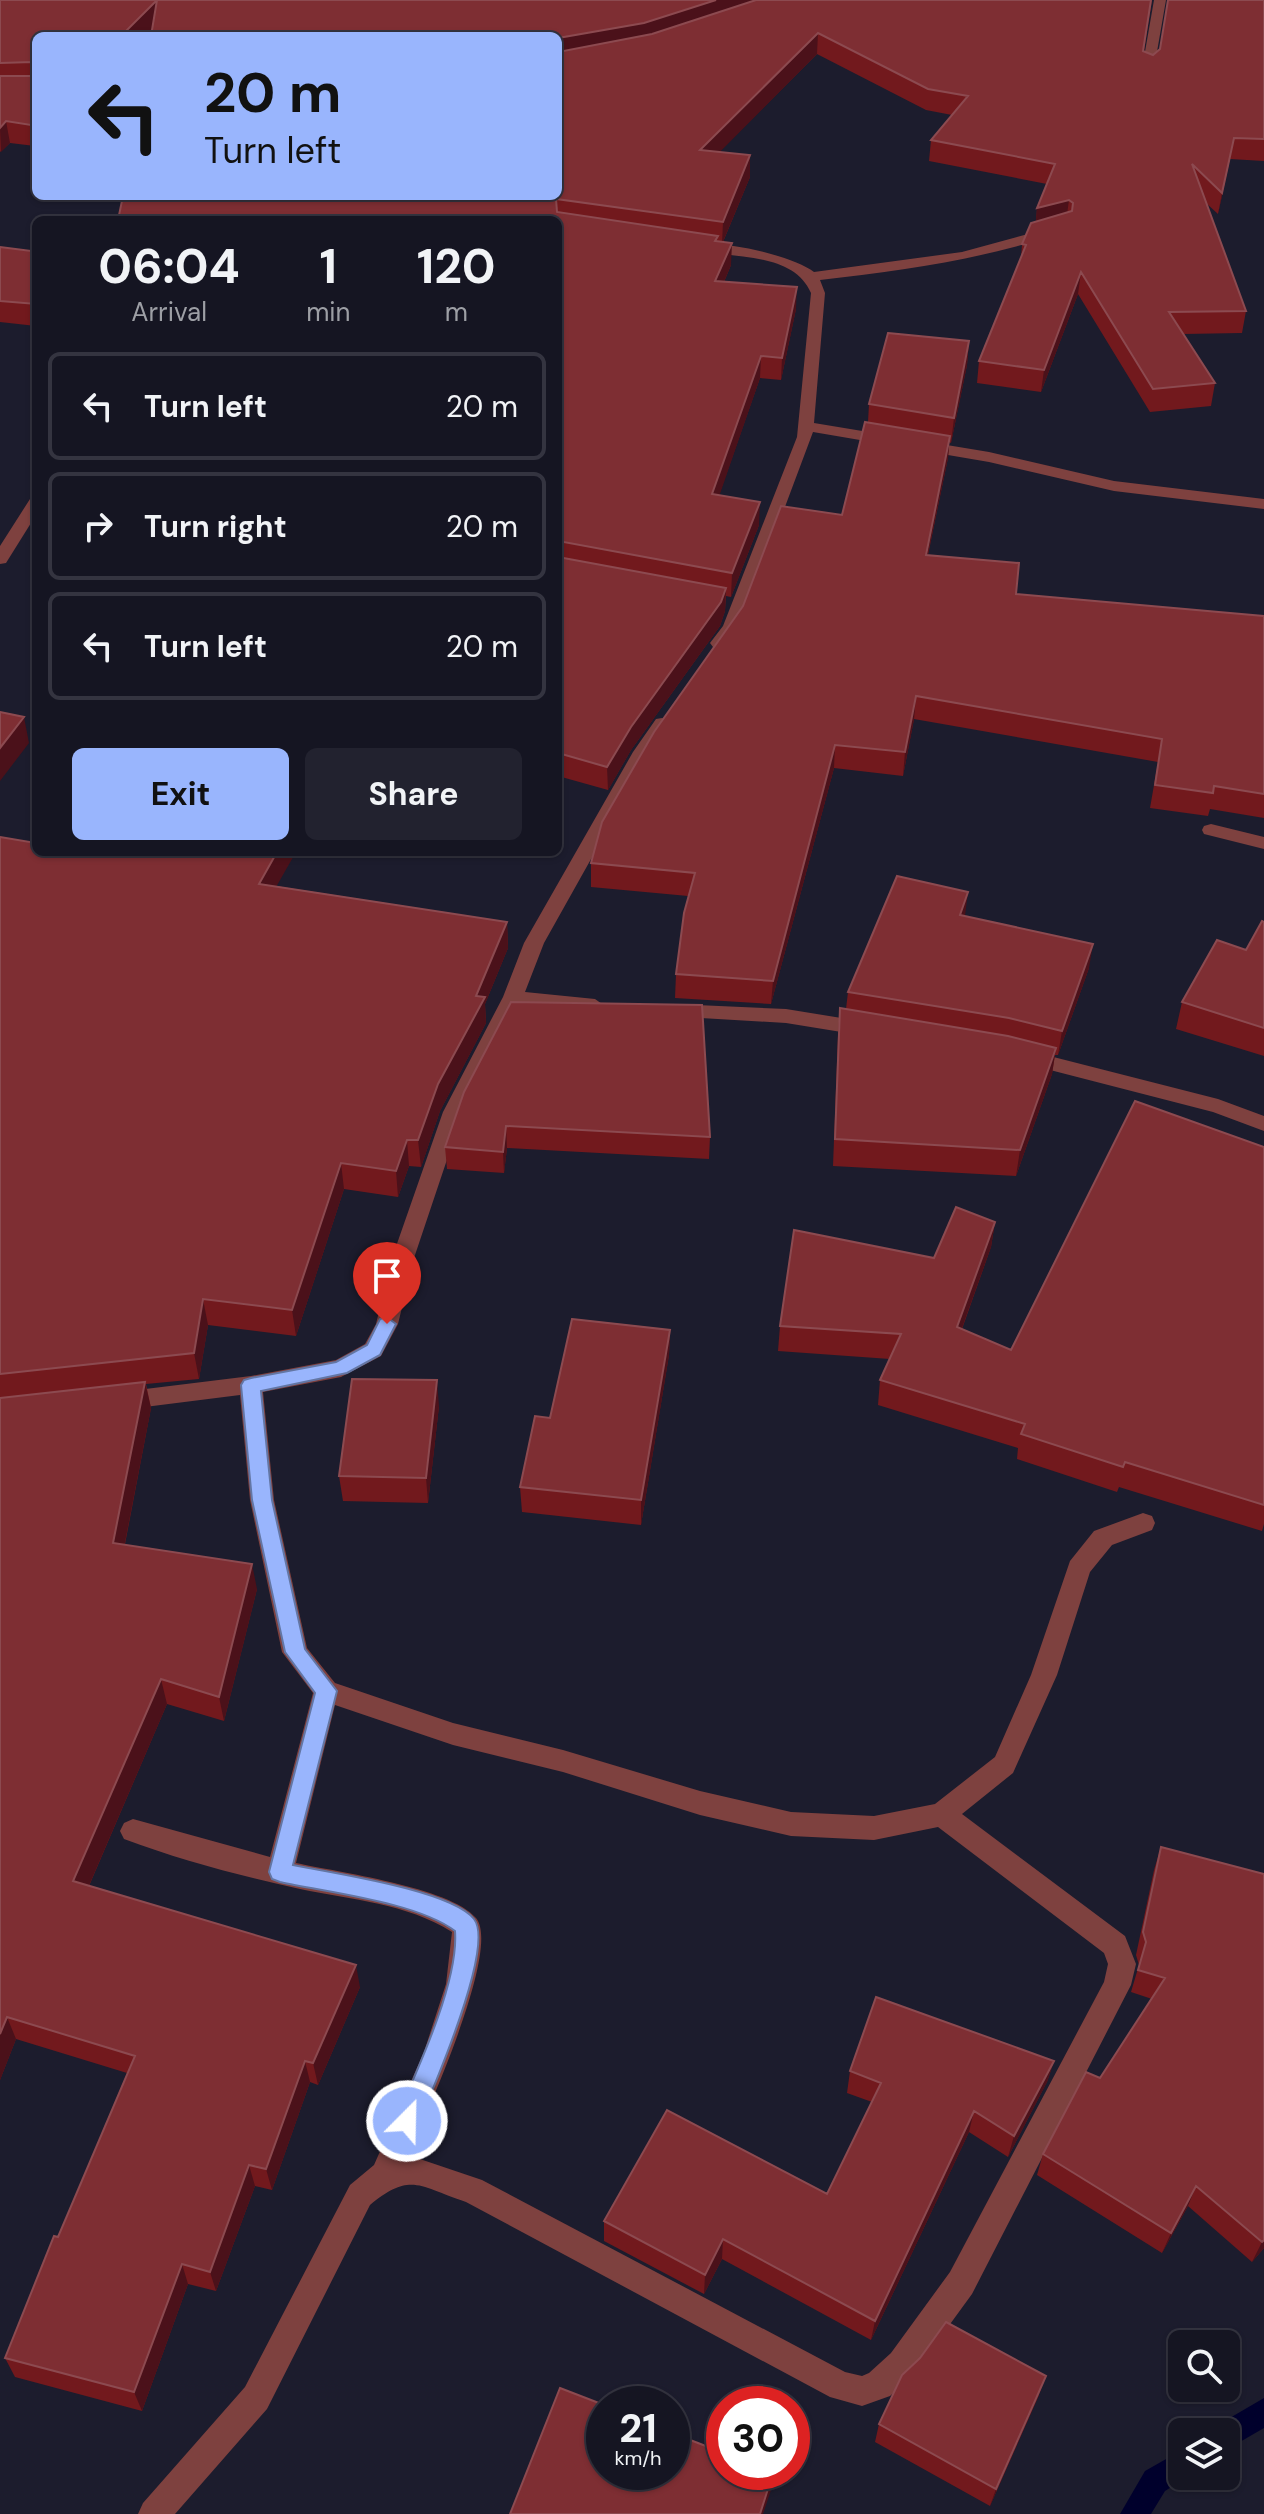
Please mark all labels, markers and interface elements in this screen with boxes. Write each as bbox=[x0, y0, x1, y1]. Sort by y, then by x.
text: 20 m bbox=[204, 56, 341, 129]
icon: left bbox=[72, 64, 176, 168]
text: Turn left bbox=[204, 127, 341, 174]
text: 06:04 bbox=[98, 235, 240, 298]
text: 1 bbox=[320, 235, 337, 298]
text: 120 bbox=[417, 235, 496, 298]
text: Arrival bbox=[131, 295, 207, 329]
text: min bbox=[306, 295, 350, 329]
text: m bbox=[445, 295, 468, 329]
icon: left bbox=[76, 384, 120, 428]
text: Turn left bbox=[144, 387, 267, 426]
text: 20 m bbox=[446, 387, 518, 426]
icon: right bbox=[76, 504, 120, 548]
text: Turn right bbox=[144, 507, 287, 546]
text: 20 m bbox=[446, 507, 518, 546]
icon: left bbox=[76, 624, 120, 668]
text: Turn left bbox=[144, 627, 267, 666]
text: 20 m bbox=[446, 627, 518, 666]
button: Exit bbox=[72, 748, 289, 840]
button: Share bbox=[305, 748, 522, 840]
pin bbox=[353, 1242, 421, 1324]
icon: arrive bbox=[365, 1254, 409, 1298]
position arrow bbox=[365, 2079, 449, 2163]
map controls bbox=[1168, 2330, 1240, 2490]
button: search bbox=[1168, 2330, 1240, 2402]
speed limit sign: 30 bbox=[706, 2386, 810, 2490]
text: 21 bbox=[619, 2402, 657, 2454]
button: layers bbox=[1168, 2418, 1240, 2490]
text: km/h bbox=[614, 2445, 662, 2471]

